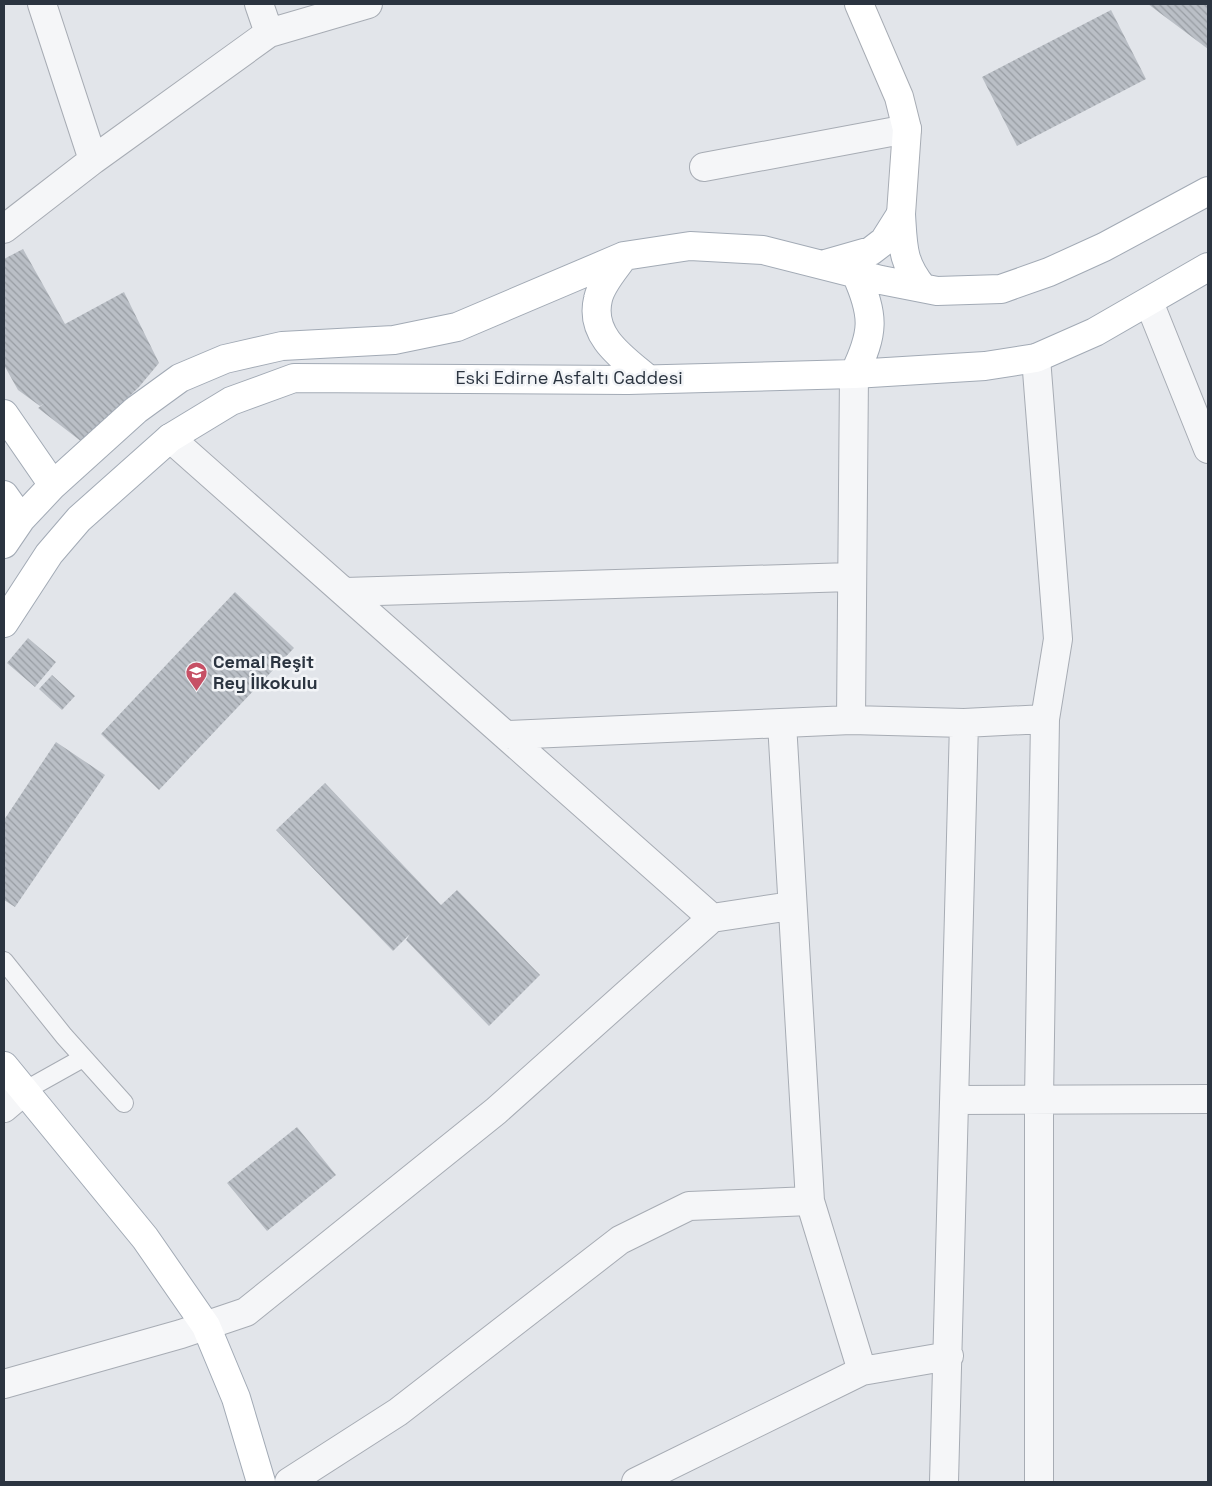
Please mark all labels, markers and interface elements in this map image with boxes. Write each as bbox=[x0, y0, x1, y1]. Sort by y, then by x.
street label: Eski Edirne Asfaltı Caddesi bbox=[455, 366, 683, 389]
place label: Cemal Reşit Rey İlkokulu bbox=[213, 650, 318, 694]
school or university icon: Cemal Reşit Rey İlkokulu bbox=[185, 660, 209, 691]

